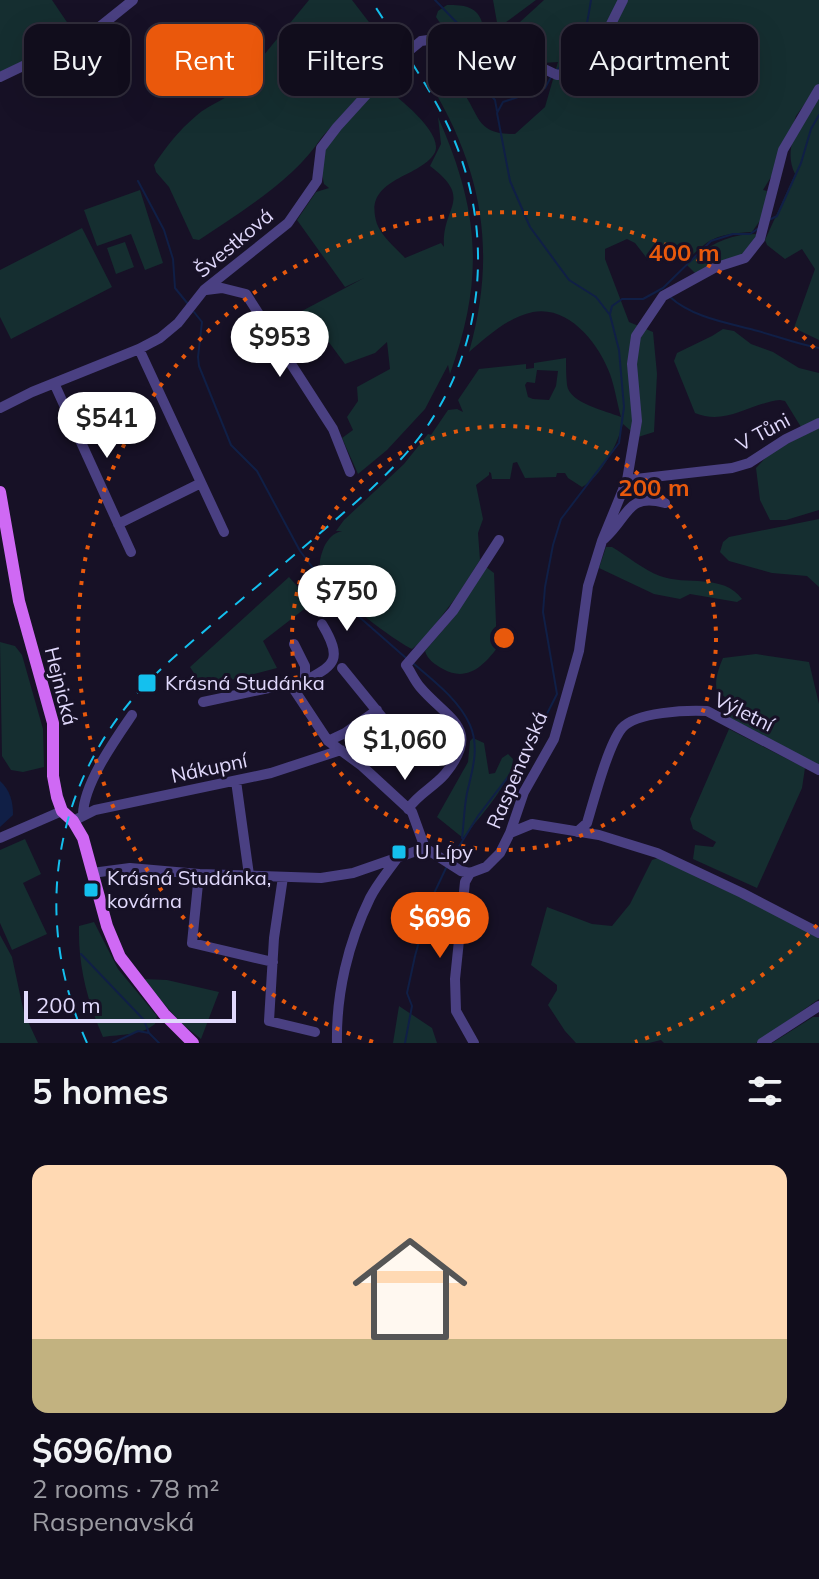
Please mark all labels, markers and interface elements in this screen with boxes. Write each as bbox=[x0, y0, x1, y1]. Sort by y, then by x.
chip: Buy bbox=[24, 24, 130, 96]
chip: Rent bbox=[146, 24, 263, 96]
chip: Filters bbox=[279, 24, 412, 96]
chip: New bbox=[428, 24, 545, 96]
chip: Apartment bbox=[561, 24, 758, 96]
street label: Švestková bbox=[189, 203, 278, 283]
text: 400 m bbox=[648, 237, 720, 267]
pin: $953 bbox=[233, 311, 327, 379]
text: $953 bbox=[249, 320, 311, 353]
pin: $541 bbox=[60, 392, 154, 460]
text: $541 bbox=[76, 401, 138, 434]
street label: V Tůni bbox=[731, 407, 794, 456]
text: 200 m bbox=[618, 472, 690, 502]
pin: $750 bbox=[300, 565, 394, 633]
text: $750 bbox=[316, 574, 378, 607]
centre of rings bbox=[490, 624, 518, 652]
street label: Hejnická bbox=[40, 644, 83, 728]
place label: Krásná Studánka bbox=[165, 670, 325, 695]
marker: Krásná Studánka bbox=[136, 672, 158, 694]
street label: Výletní bbox=[710, 686, 779, 737]
street label: Raspenavská bbox=[481, 707, 552, 832]
pin: $1,060 bbox=[340, 714, 470, 782]
text: $1,060 bbox=[363, 723, 447, 756]
street label: Nákupní bbox=[169, 747, 250, 788]
place label: U Lípy bbox=[415, 839, 473, 864]
marker: U Lípy bbox=[390, 843, 408, 861]
place label: Krásná Studánka, kovárna bbox=[107, 865, 271, 913]
marker: Krásná Studánka, kovárna bbox=[82, 881, 100, 899]
pin: $696 bbox=[393, 892, 487, 960]
text: $696 bbox=[409, 901, 471, 934]
scale bar bbox=[24, 987, 236, 1023]
text: 200 m bbox=[36, 991, 101, 1019]
icon: filters bbox=[743, 1069, 787, 1113]
text: 5 homes bbox=[32, 1070, 169, 1113]
icon: home bbox=[338, 1217, 482, 1361]
text: $696/mo bbox=[32, 1429, 173, 1472]
text: 2 rooms · 78 m² bbox=[32, 1472, 219, 1505]
text: Raspenavská bbox=[32, 1505, 194, 1538]

